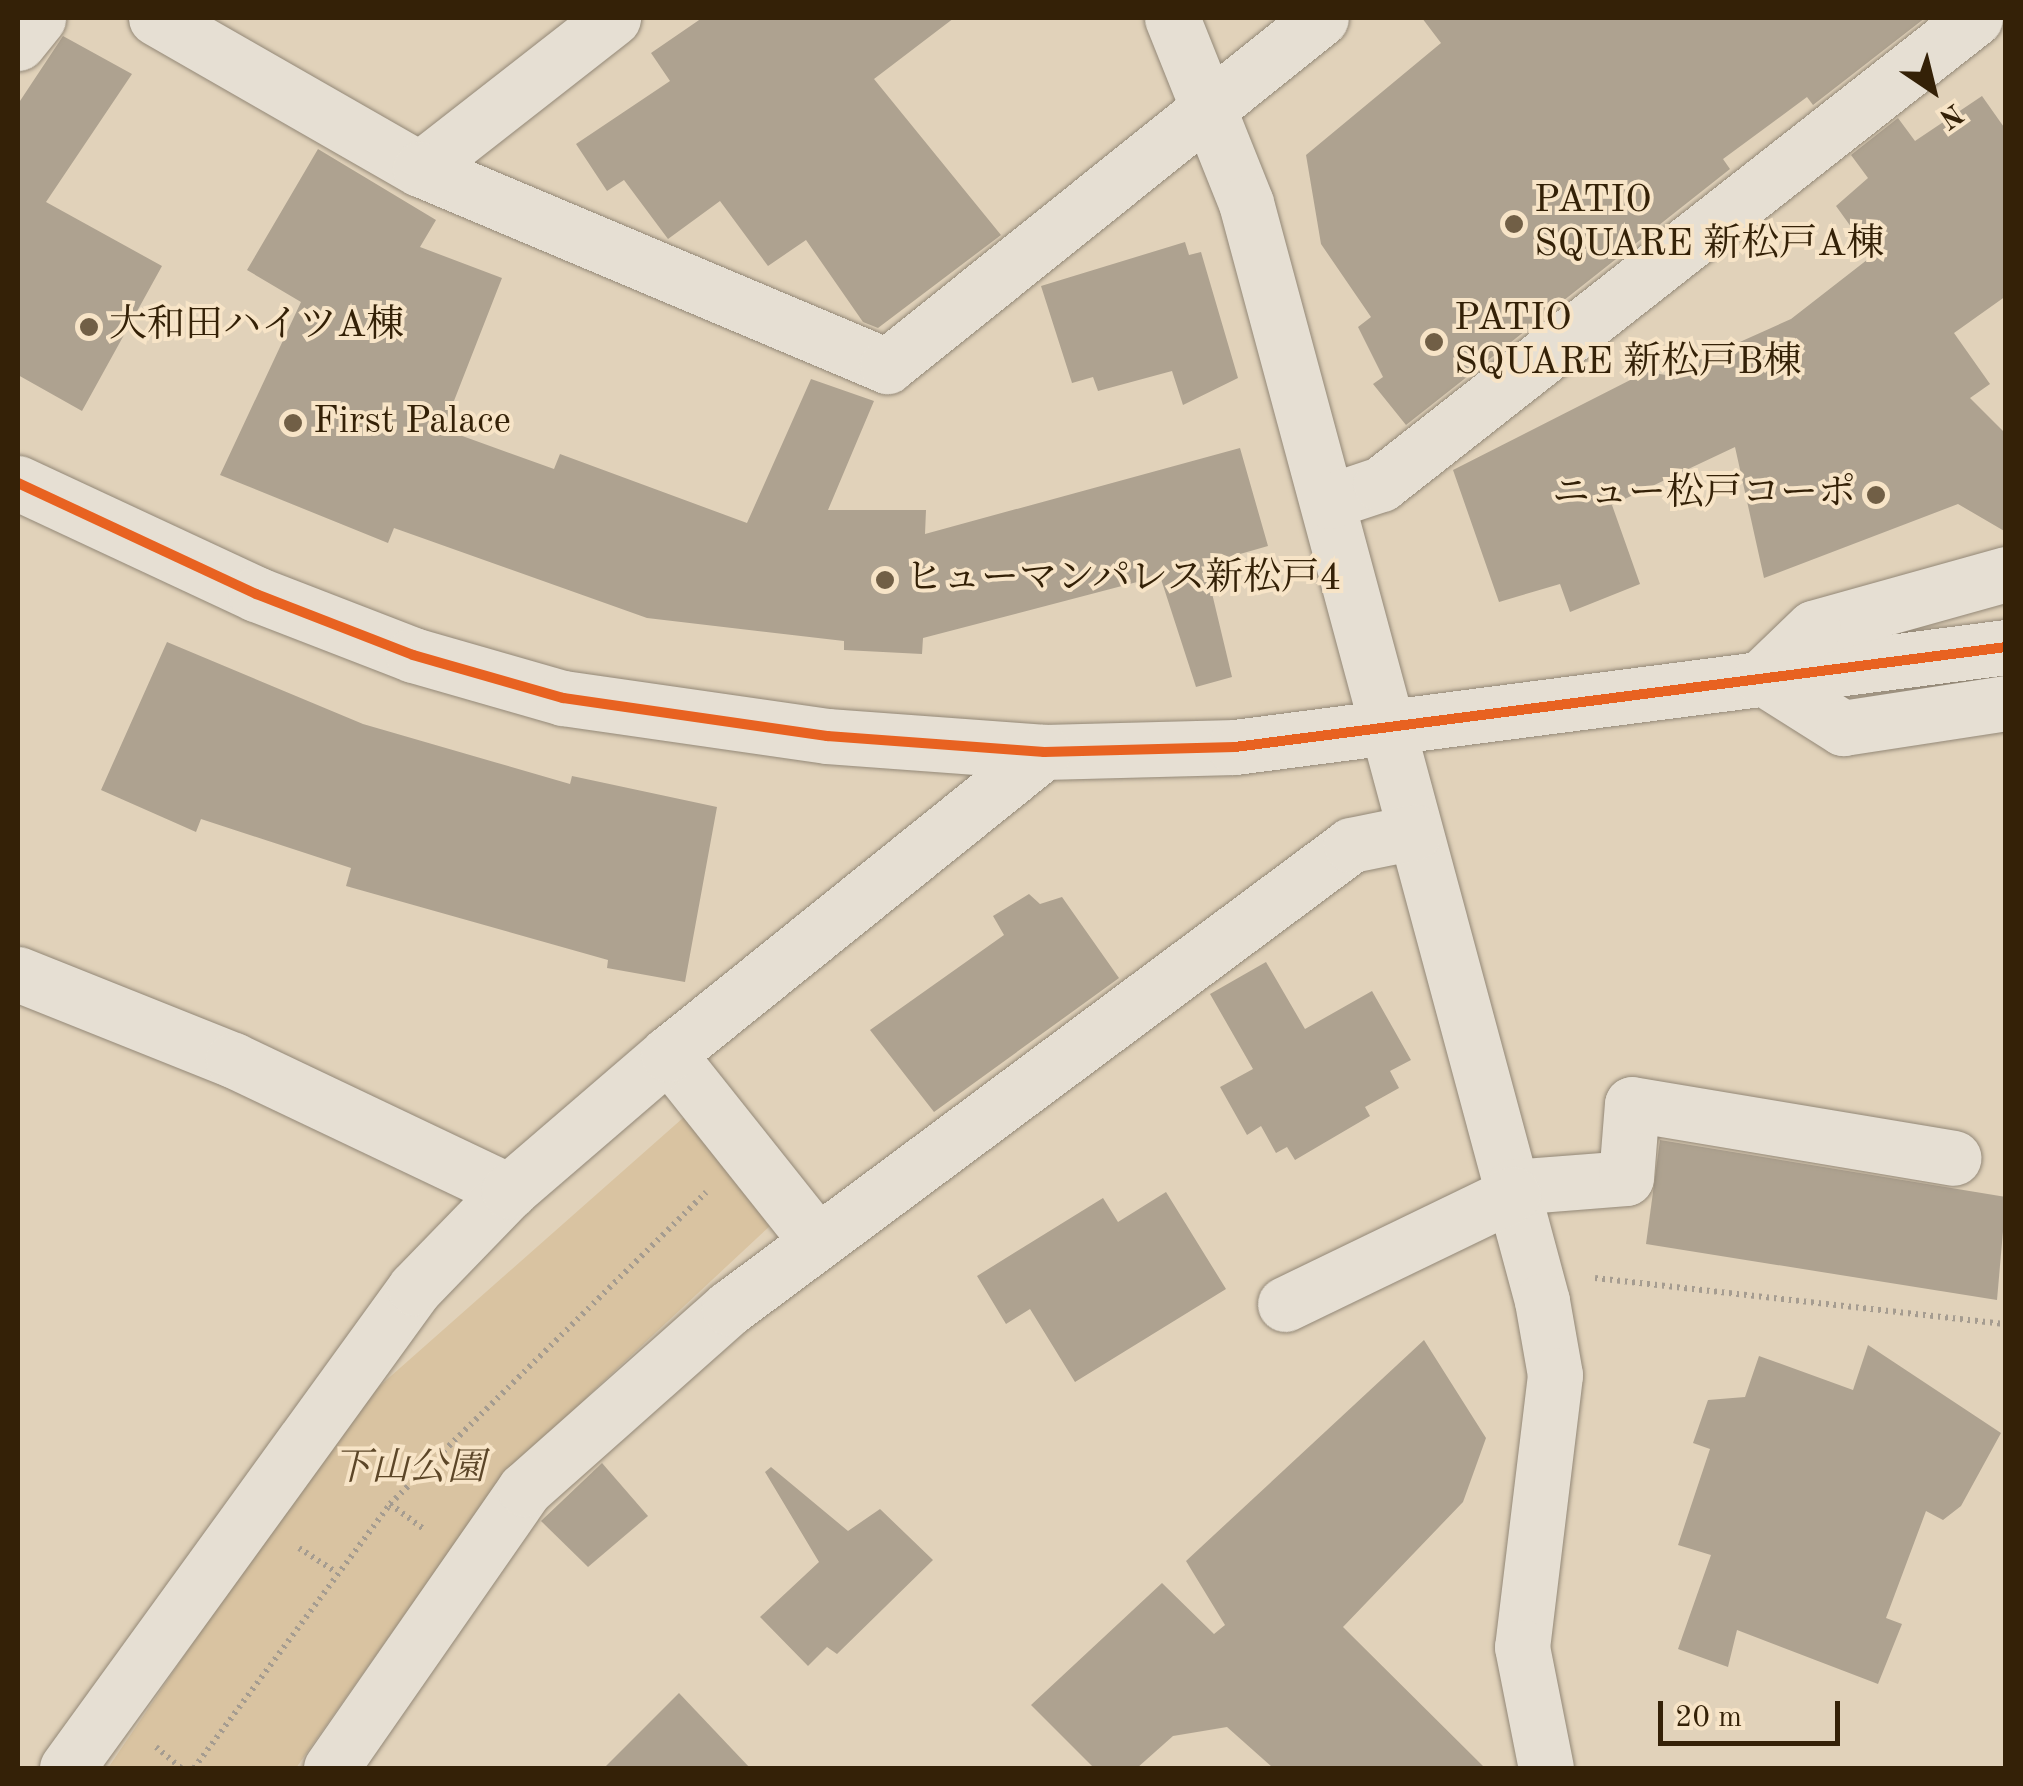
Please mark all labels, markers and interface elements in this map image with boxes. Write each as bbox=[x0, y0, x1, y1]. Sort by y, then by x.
north arrow bbox=[1883, 40, 1983, 140]
text: N bbox=[1933, 97, 1967, 132]
place label: PATIO SQUARE 新松戸A棟 bbox=[1534, 179, 1884, 268]
marker: PATIO SQUARE 新松戸A棟 bbox=[1503, 213, 1525, 235]
place label: PATIO SQUARE 新松戸B棟 bbox=[1454, 297, 1801, 386]
place label: 大和田ハイツA棟 bbox=[109, 304, 404, 350]
marker: 大和田ハイツA棟 bbox=[78, 316, 100, 338]
marker: PATIO SQUARE 新松戸B棟 bbox=[1423, 331, 1445, 353]
place label: First Palace bbox=[313, 400, 511, 446]
marker: First Palace bbox=[282, 412, 304, 434]
place label: ニュー松戸コーポ bbox=[1552, 472, 1856, 518]
marker: ニュー松戸コーポ bbox=[1865, 484, 1887, 506]
place label: ヒューマンパレス新松戸4 bbox=[905, 557, 1345, 603]
marker: ヒューマンパレス新松戸4 bbox=[874, 569, 896, 591]
park label: 下山公園 bbox=[333, 1447, 485, 1493]
scale bar bbox=[1663, 1681, 1846, 1743]
text: 20 m bbox=[1675, 1703, 1742, 1733]

